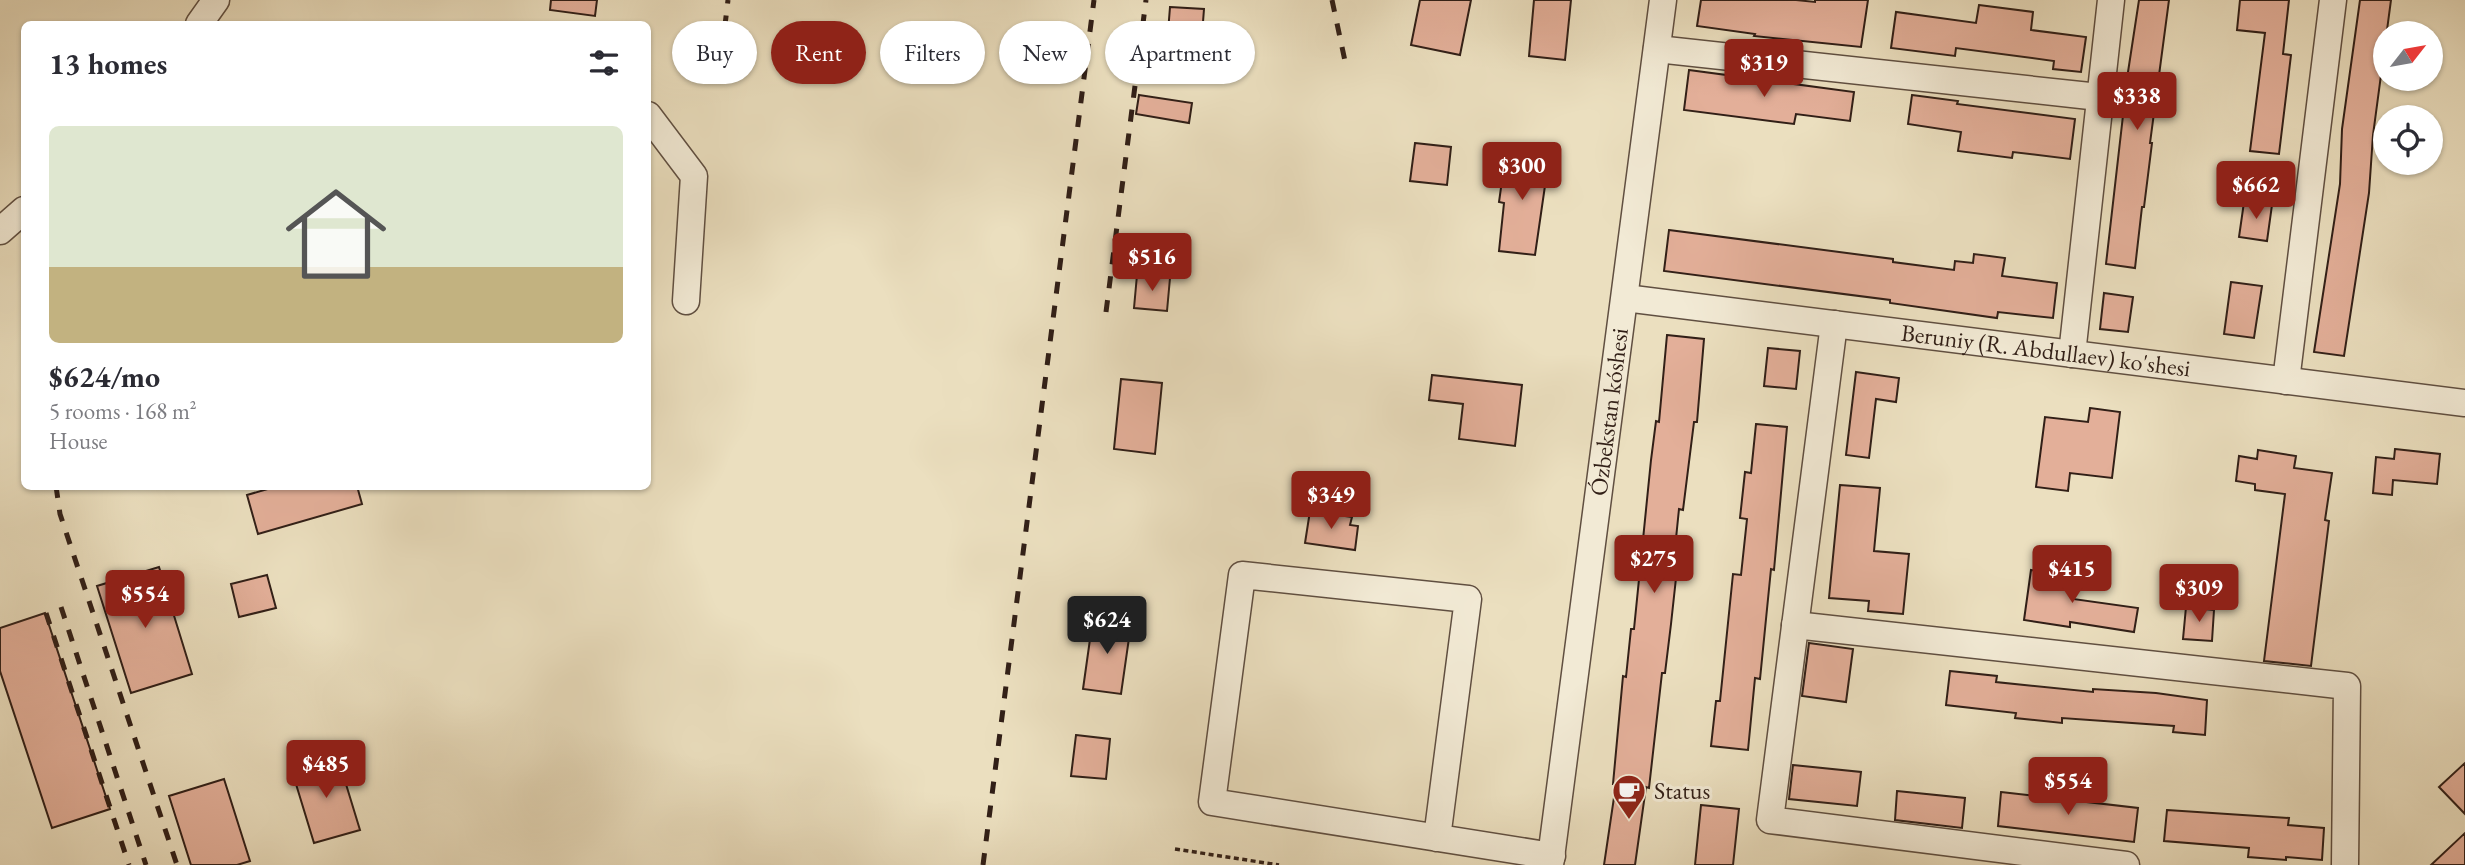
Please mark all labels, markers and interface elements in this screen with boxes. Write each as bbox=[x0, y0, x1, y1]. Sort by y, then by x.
chip: Buy bbox=[672, 21, 757, 84]
chip: Rent bbox=[771, 21, 866, 84]
chip: Filters bbox=[880, 21, 985, 84]
chip: New bbox=[999, 21, 1091, 84]
chip: Apartment bbox=[1105, 21, 1255, 84]
north arrow bbox=[2373, 21, 2443, 91]
map controls bbox=[2373, 21, 2443, 175]
pin: $319 bbox=[1723, 40, 1805, 99]
text: 13 homes bbox=[49, 44, 167, 83]
icon: filters bbox=[585, 44, 623, 82]
text: $319 bbox=[1740, 47, 1788, 77]
pin: $338 bbox=[2096, 72, 2178, 132]
text: $338 bbox=[2113, 80, 2161, 110]
button: locate bbox=[2373, 105, 2443, 175]
pin: $300 bbox=[1481, 142, 1563, 202]
text: $300 bbox=[1498, 150, 1546, 180]
pin: $662 bbox=[2215, 162, 2297, 221]
text: $662 bbox=[2232, 169, 2280, 199]
icon: home bbox=[273, 171, 399, 297]
pin: $516 bbox=[1111, 233, 1193, 293]
text: $516 bbox=[1128, 241, 1176, 271]
street label: Beruniy (R. Abdullaev) ko'shesi bbox=[1899, 317, 2192, 384]
street label: Ózbekstan kóshesi bbox=[1582, 326, 1635, 498]
text: $624/mo bbox=[49, 357, 160, 396]
text: 5 rooms · 168 m² bbox=[49, 396, 197, 426]
text: House bbox=[49, 426, 108, 456]
pin: $349 bbox=[1290, 472, 1372, 531]
text: $349 bbox=[1307, 479, 1355, 509]
pin: $275 bbox=[1613, 536, 1695, 595]
text: $275 bbox=[1630, 543, 1678, 573]
pin: $415 bbox=[2031, 546, 2113, 605]
text: $415 bbox=[2048, 553, 2096, 583]
pin: $309 bbox=[2158, 564, 2240, 624]
pin: $554 bbox=[104, 570, 186, 630]
text: $309 bbox=[2175, 572, 2223, 602]
text: $554 bbox=[121, 578, 169, 608]
pin: $624 bbox=[1066, 596, 1148, 656]
text: $624 bbox=[1083, 604, 1131, 634]
pin: $485 bbox=[285, 740, 367, 800]
text: $485 bbox=[302, 748, 350, 778]
pin: $554 bbox=[2027, 758, 2109, 817]
text: $554 bbox=[2044, 765, 2092, 795]
cafe icon: Status bbox=[1610, 772, 1648, 821]
place label: Status bbox=[1654, 775, 1710, 806]

